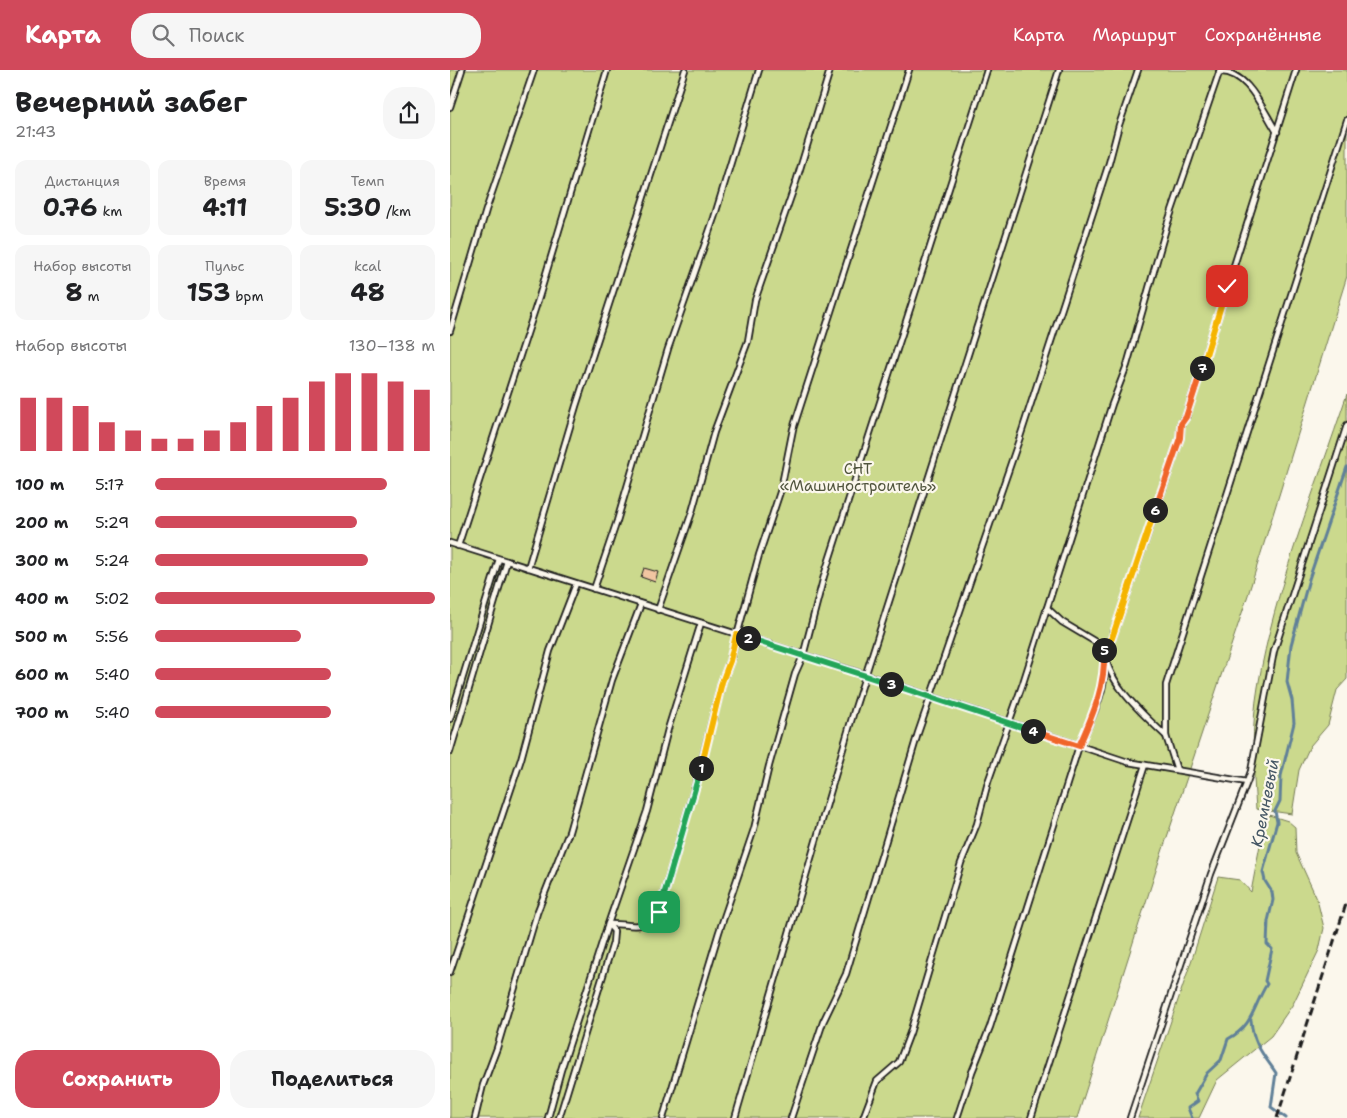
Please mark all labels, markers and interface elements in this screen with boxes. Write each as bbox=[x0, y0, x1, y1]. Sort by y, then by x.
search box bbox=[131, 13, 481, 58]
text: Карта bbox=[25, 19, 101, 51]
icon: search bbox=[149, 21, 177, 49]
text: Поиск bbox=[189, 23, 244, 48]
text: Карта bbox=[1013, 23, 1064, 47]
text: Маршрут bbox=[1092, 23, 1176, 47]
text: Сохранённые bbox=[1204, 23, 1322, 47]
text: Вечерний забег bbox=[15, 83, 247, 121]
button: share bbox=[383, 87, 435, 139]
text: 21:43 bbox=[15, 121, 56, 142]
text: Дистанция bbox=[45, 172, 120, 190]
text: Время bbox=[204, 172, 246, 190]
text: Темп bbox=[351, 172, 385, 190]
text: 0.76 bbox=[42, 190, 98, 224]
text: 4:11 bbox=[202, 190, 248, 224]
text: 5:30 bbox=[324, 190, 381, 224]
text: km bbox=[98, 202, 122, 220]
text: /km bbox=[381, 202, 411, 220]
text: Набор высоты bbox=[33, 257, 131, 275]
text: Пульс bbox=[205, 257, 245, 275]
text: kcal bbox=[354, 257, 381, 275]
pin bbox=[1206, 265, 1248, 307]
icon: check bbox=[1213, 272, 1241, 300]
text: 8 bbox=[65, 275, 83, 309]
text: 153 bbox=[187, 275, 231, 309]
text: 48 bbox=[350, 275, 385, 309]
text: m bbox=[83, 287, 100, 305]
text: bpm bbox=[231, 287, 263, 305]
text: Набор высоты bbox=[15, 335, 127, 356]
text: 130–138 m bbox=[349, 335, 435, 356]
pin: 7 bbox=[1190, 356, 1214, 380]
text: 7 bbox=[1198, 359, 1207, 377]
park label: СНТ «Машиностроитель» bbox=[780, 459, 936, 496]
text: 100 m bbox=[15, 474, 64, 495]
text: 5:17 bbox=[95, 474, 125, 495]
pin: 6 bbox=[1142, 498, 1168, 522]
text: 6 bbox=[1151, 501, 1160, 519]
text: 200 m bbox=[15, 512, 68, 533]
text: 5:29 bbox=[95, 512, 129, 533]
text: 300 m bbox=[15, 550, 69, 571]
text: 5:24 bbox=[95, 550, 129, 571]
text: 400 m bbox=[15, 588, 69, 609]
text: 5:02 bbox=[95, 588, 129, 609]
text: 500 m bbox=[15, 626, 67, 647]
text: 5:56 bbox=[95, 626, 129, 647]
pin: 2 bbox=[736, 626, 760, 650]
text: 2 bbox=[744, 629, 753, 647]
pin: 5 bbox=[1092, 638, 1116, 662]
text: 5 bbox=[1100, 641, 1109, 659]
text: 600 m bbox=[15, 664, 69, 685]
text: 5:40 bbox=[95, 664, 130, 685]
pin: 3 bbox=[878, 672, 904, 696]
text: 3 bbox=[887, 675, 896, 693]
text: 700 m bbox=[15, 702, 69, 723]
text: 5:40 bbox=[95, 702, 130, 723]
pin: 4 bbox=[1020, 718, 1046, 744]
text: 4 bbox=[1029, 722, 1038, 740]
pin: 1 bbox=[688, 756, 714, 780]
water label: Кремневый bbox=[1246, 757, 1284, 849]
text: 1 bbox=[698, 759, 705, 777]
pin bbox=[638, 891, 680, 933]
icon: arrive bbox=[645, 898, 673, 926]
button: Сохранить bbox=[15, 1050, 220, 1108]
button: Поделиться bbox=[230, 1050, 435, 1108]

